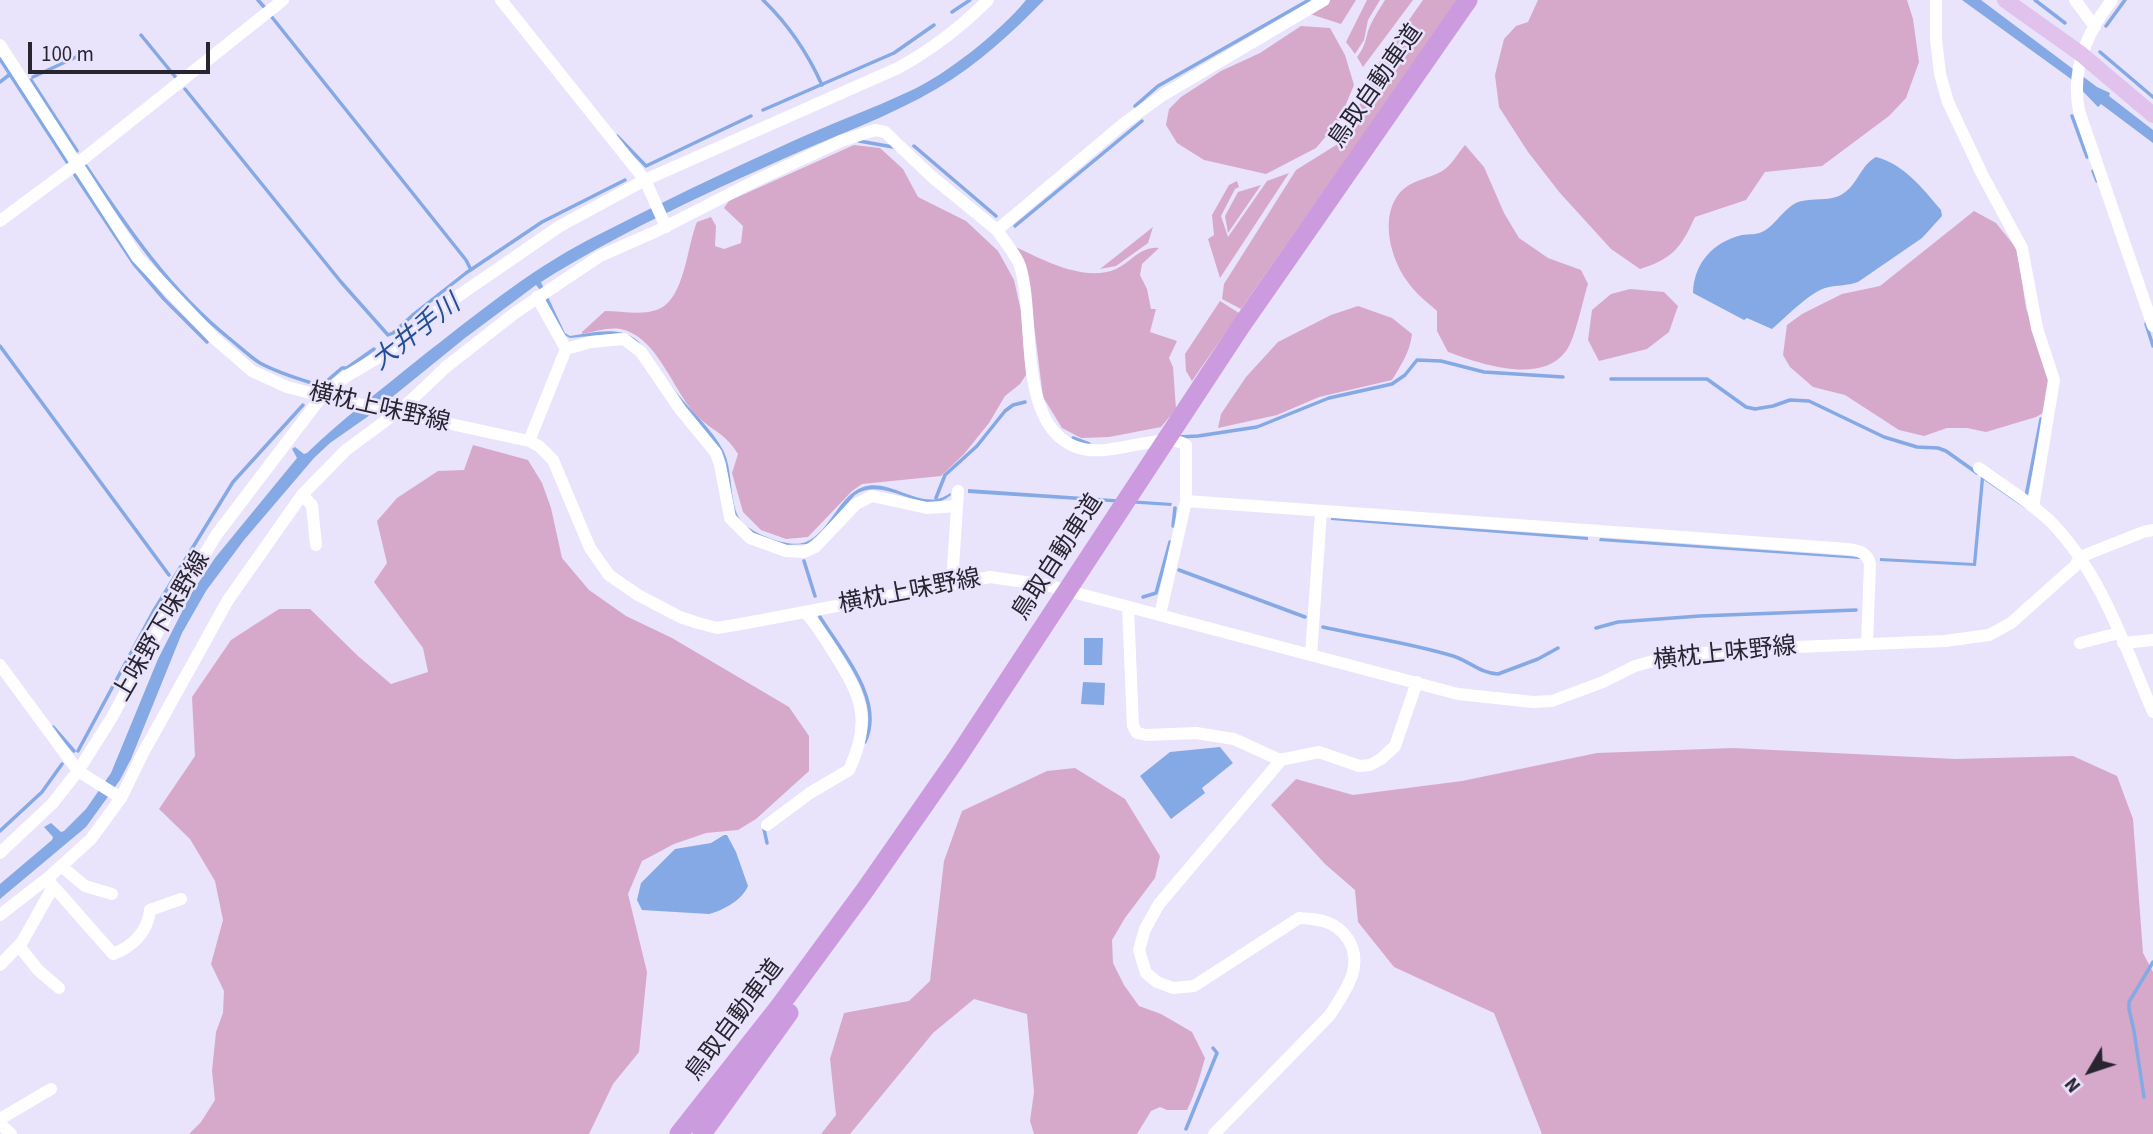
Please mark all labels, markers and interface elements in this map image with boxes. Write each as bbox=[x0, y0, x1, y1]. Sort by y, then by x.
street label: 鳥取自動車道 bbox=[1324, 20, 1430, 154]
scale bar bbox=[32, 28, 214, 72]
text: 100 m bbox=[41, 39, 94, 69]
water label: 大井手川 bbox=[366, 290, 468, 378]
street label: 横枕上味野線 bbox=[306, 379, 452, 439]
street label: 鳥取自動車道 bbox=[1008, 490, 1110, 626]
street label: 上味野下味野線 bbox=[109, 547, 217, 707]
street label: 横枕上味野線 bbox=[837, 565, 983, 621]
street label: 横枕上味野線 bbox=[1652, 633, 1798, 677]
street label: 鳥取自動車道 bbox=[681, 955, 791, 1087]
north arrow bbox=[2055, 1036, 2125, 1106]
text: N bbox=[2059, 1071, 2088, 1098]

